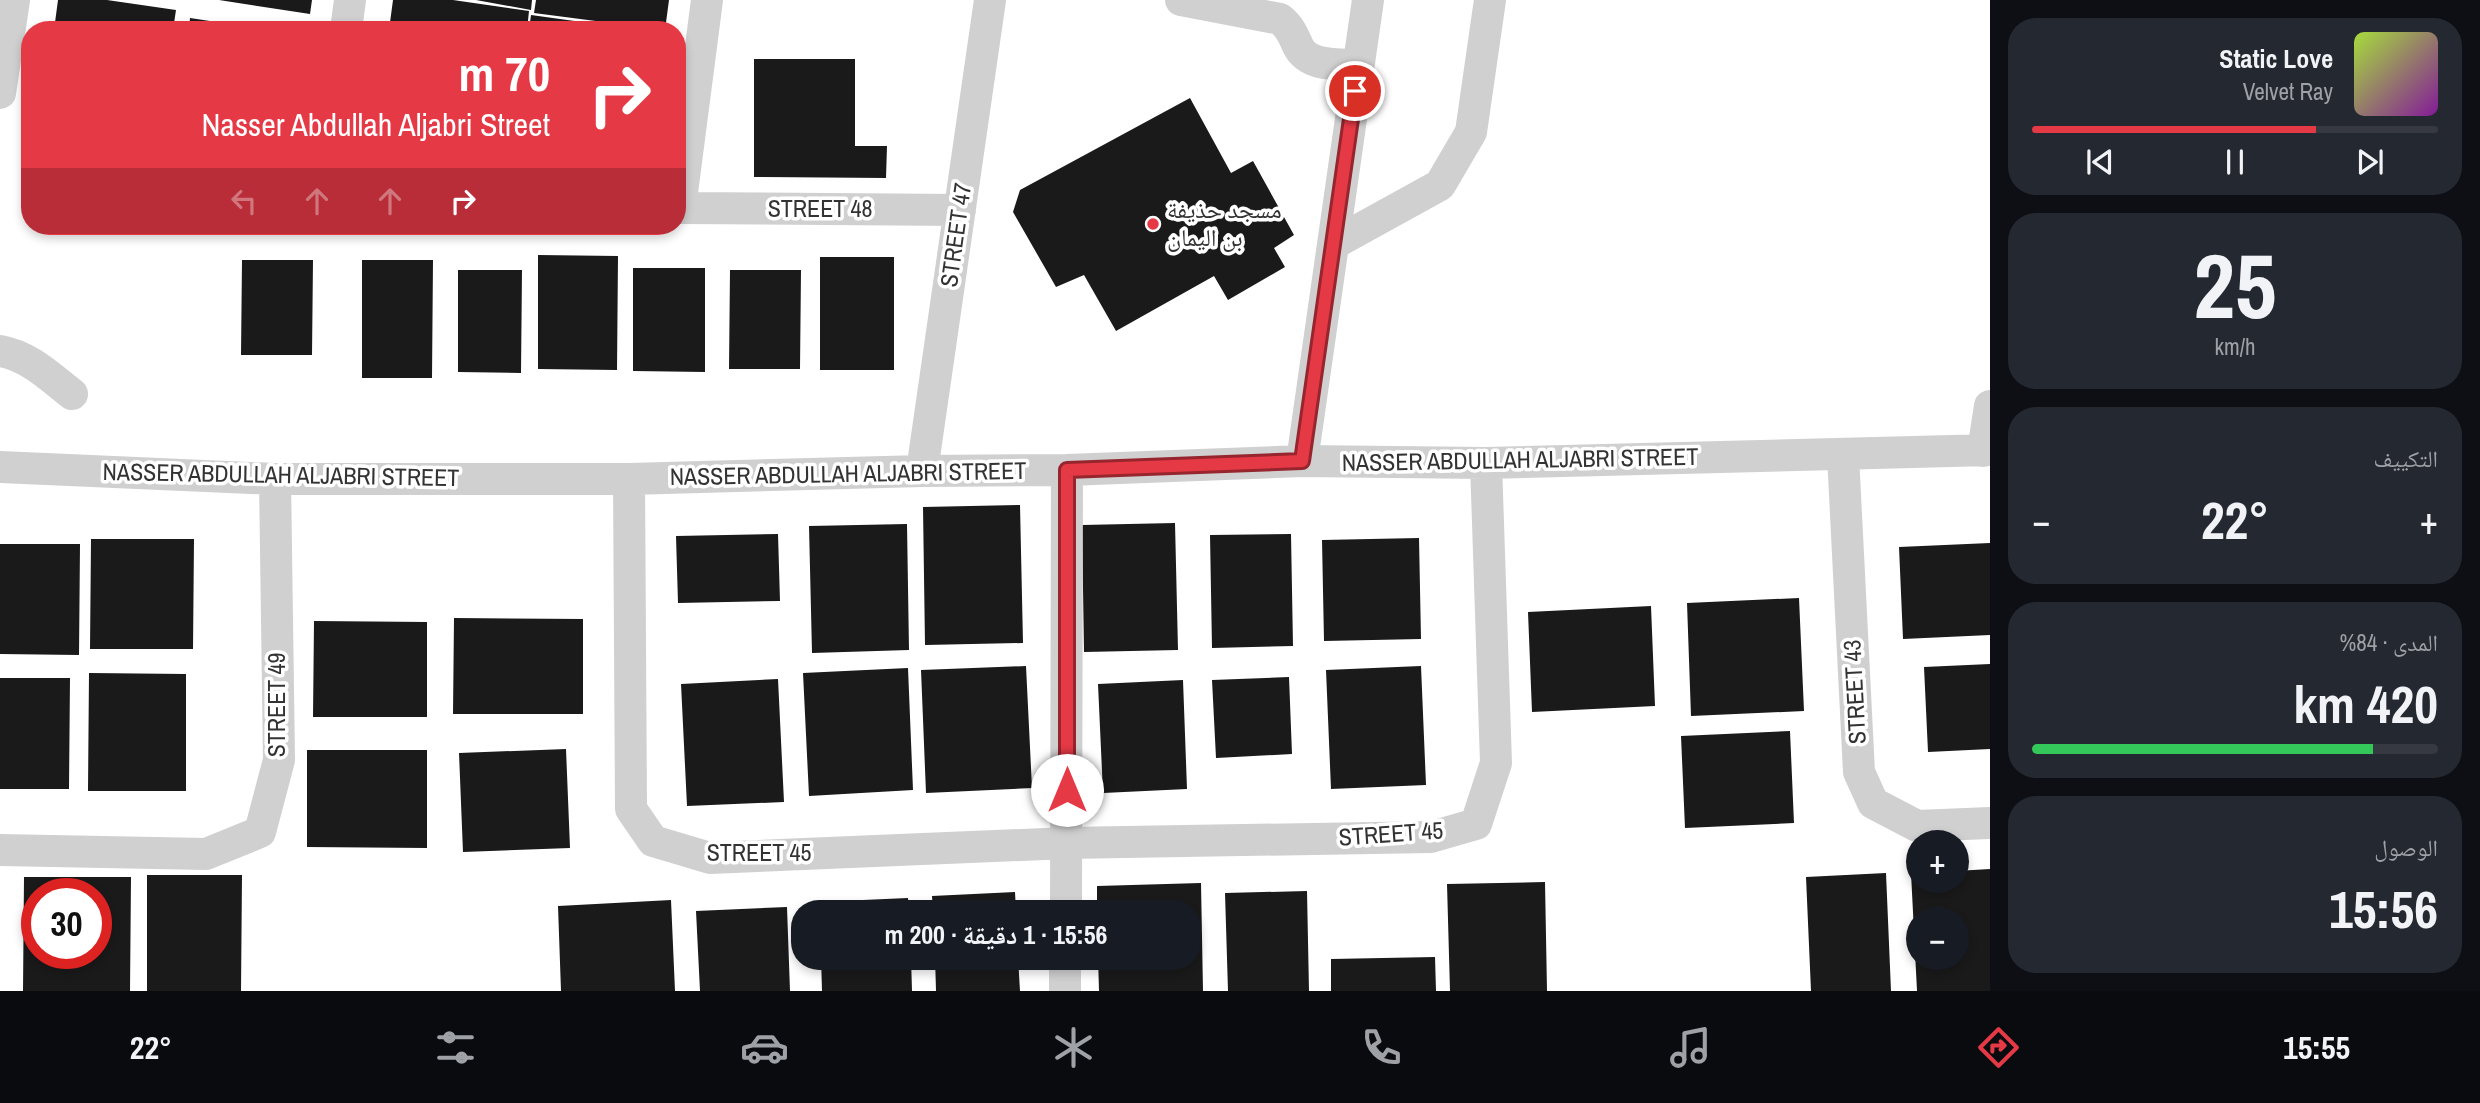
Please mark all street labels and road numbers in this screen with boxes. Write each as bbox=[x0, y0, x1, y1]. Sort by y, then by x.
street label: STREET 47 bbox=[932, 181, 978, 289]
street label: STREET 48 bbox=[768, 192, 872, 224]
street label: NASSER ABDULLAH ALJABRI STREET bbox=[1341, 440, 1699, 478]
street label: NASSER ABDULLAH ALJABRI STREET bbox=[669, 454, 1027, 492]
street label: NASSER ABDULLAH ALJABRI STREET bbox=[102, 455, 460, 493]
street label: STREET 43 bbox=[1835, 639, 1873, 745]
street label: STREET 49 bbox=[260, 653, 292, 757]
street label: STREET 45 bbox=[1338, 813, 1444, 853]
street label: STREET 45 bbox=[707, 836, 811, 868]

